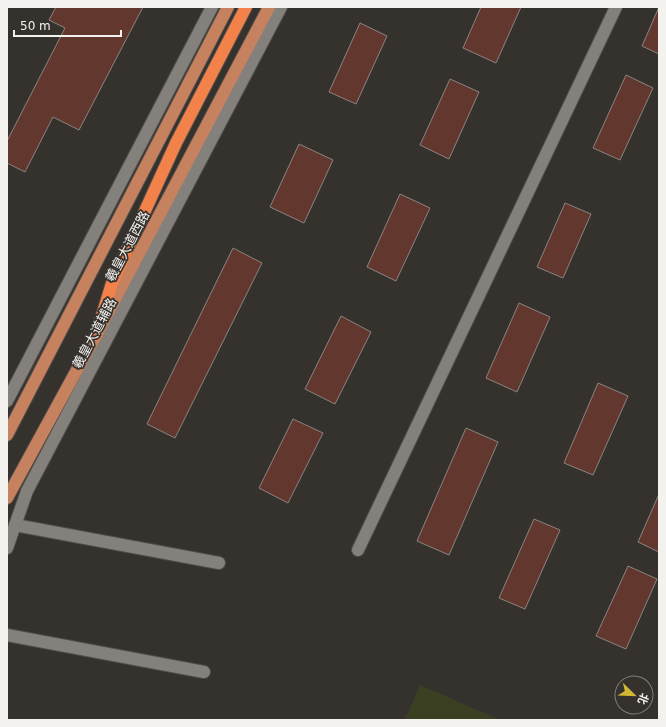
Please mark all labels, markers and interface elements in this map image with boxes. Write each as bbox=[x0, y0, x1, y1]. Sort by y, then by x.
scale bar bbox=[14, 12, 121, 38]
text: 50 m bbox=[20, 19, 51, 33]
street label: 羲皇大道西路 bbox=[103, 208, 152, 284]
street label: 羲皇大道辅路 bbox=[70, 295, 119, 371]
north arrow bbox=[614, 675, 654, 715]
text: 北 bbox=[635, 691, 651, 706]

